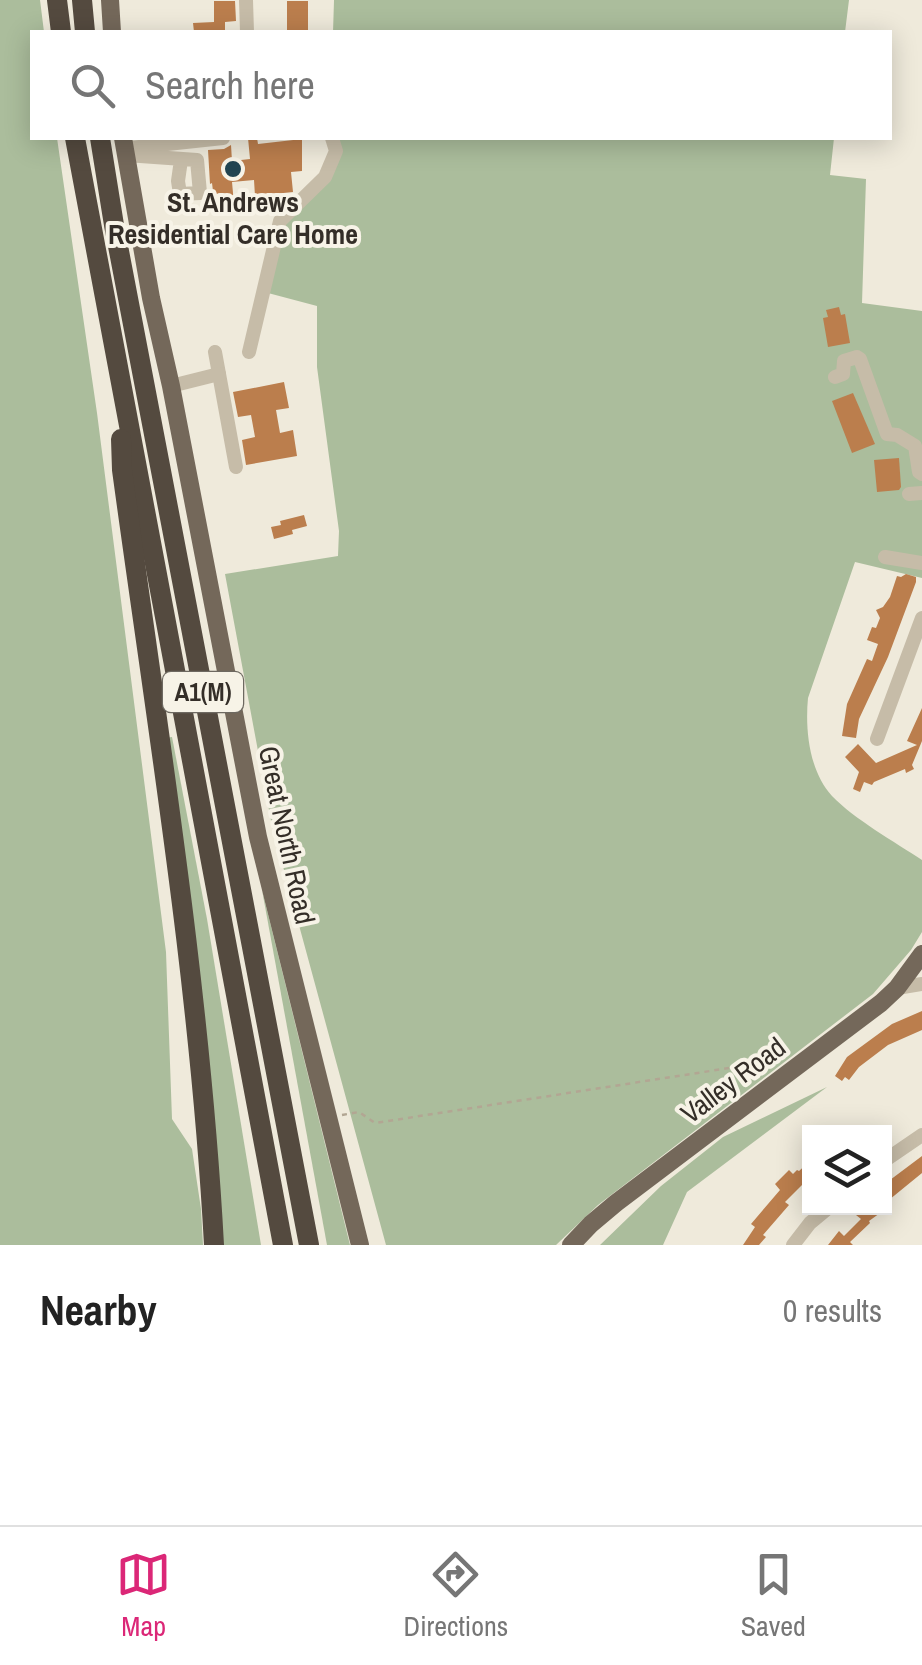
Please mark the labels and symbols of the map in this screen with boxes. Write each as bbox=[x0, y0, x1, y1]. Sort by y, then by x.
marker: St. Andrews Residential Care Home bbox=[222, 158, 244, 180]
place label: St. Andrews Residential Care Home bbox=[108, 183, 358, 253]
road number: A1(M) bbox=[163, 672, 243, 712]
street label: Great North Road bbox=[250, 742, 324, 928]
street label: Valley Road bbox=[673, 1028, 793, 1132]

